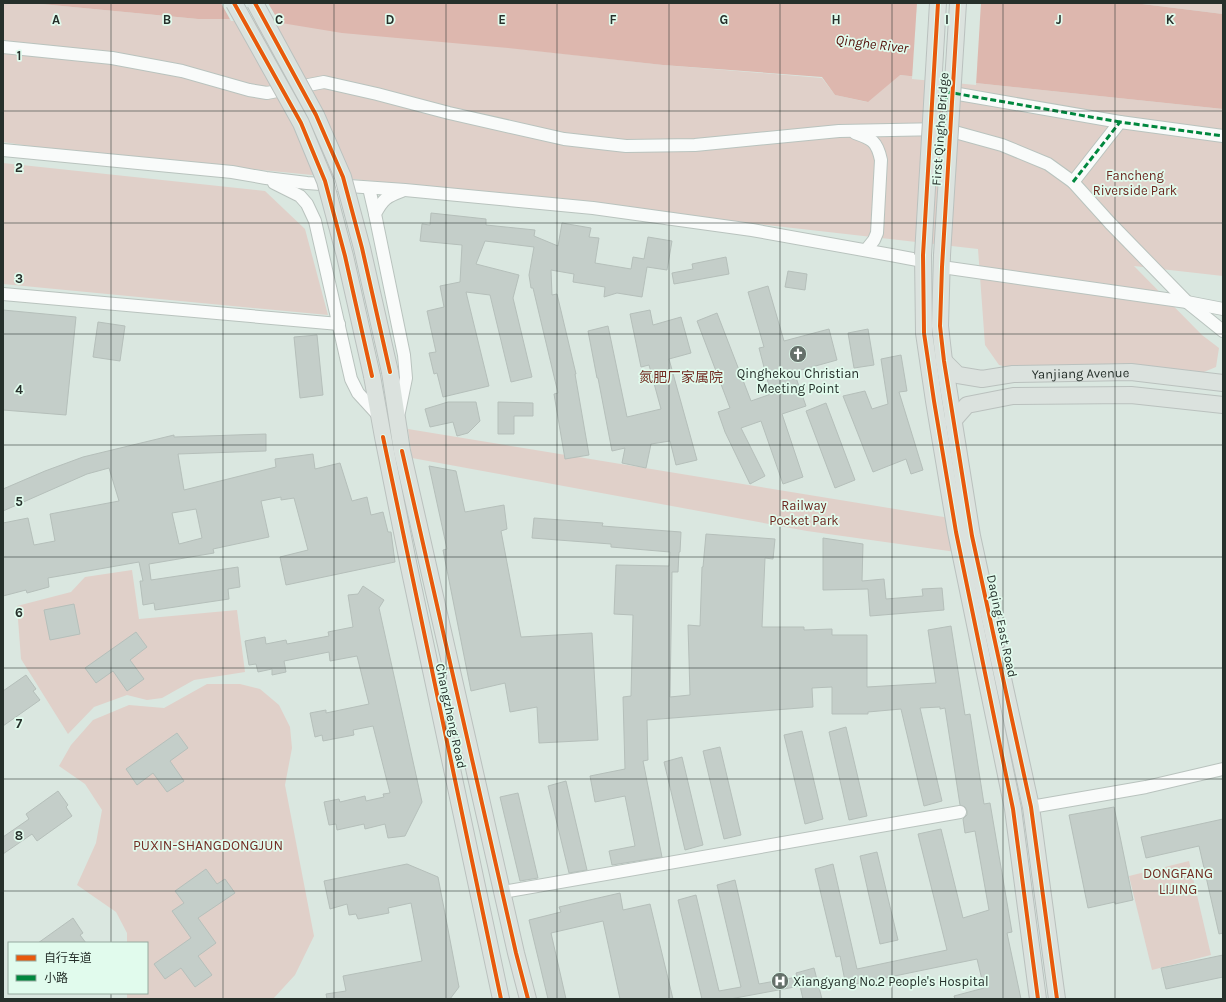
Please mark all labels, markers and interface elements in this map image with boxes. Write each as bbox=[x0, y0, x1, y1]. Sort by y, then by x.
text: A bbox=[52, 12, 60, 27]
text: B bbox=[163, 12, 171, 27]
text: C bbox=[275, 12, 283, 27]
text: D bbox=[386, 12, 395, 27]
text: E bbox=[498, 12, 506, 27]
text: F bbox=[609, 12, 617, 27]
text: G bbox=[720, 12, 728, 27]
text: H bbox=[831, 12, 841, 27]
text: I bbox=[945, 12, 949, 27]
text: J bbox=[1056, 12, 1062, 27]
text: K bbox=[1166, 12, 1175, 27]
water label: Qinghe River bbox=[835, 31, 910, 57]
text: 1 bbox=[17, 48, 21, 63]
street label: First Qinghe Bridge bbox=[929, 71, 951, 186]
text: 2 bbox=[15, 160, 23, 175]
park label: Fancheng Riverside Park bbox=[1093, 168, 1177, 198]
text: 3 bbox=[15, 271, 23, 286]
church icon: Qinghekou Christian Meeting Point bbox=[788, 344, 808, 364]
street label: Yanjiang Avenue bbox=[1032, 365, 1130, 381]
place label: Qinghekou Christian Meeting Point bbox=[737, 366, 859, 396]
district label: 氮肥厂家属院 bbox=[639, 369, 723, 386]
text: 4 bbox=[15, 382, 23, 397]
text: 5 bbox=[15, 494, 23, 509]
park label: Railway Pocket Park bbox=[769, 498, 839, 528]
street label: Daqing East Road bbox=[983, 573, 1020, 679]
text: 6 bbox=[15, 605, 23, 620]
street label: Changzheng Road bbox=[433, 662, 469, 770]
text: 7 bbox=[16, 716, 23, 731]
text: 8 bbox=[15, 828, 23, 843]
district label: PUXIN-SHANGDONGJUN bbox=[133, 837, 283, 854]
district label: DONGFANG LIJING bbox=[1143, 865, 1213, 898]
legend bbox=[8, 942, 148, 994]
text: 自行车道 bbox=[44, 951, 92, 965]
text: 小路 bbox=[44, 971, 68, 985]
hospital icon: Xiangyang No.2 People's Hospital bbox=[770, 971, 790, 991]
place label: Xiangyang No.2 People's Hospital bbox=[793, 974, 989, 989]

